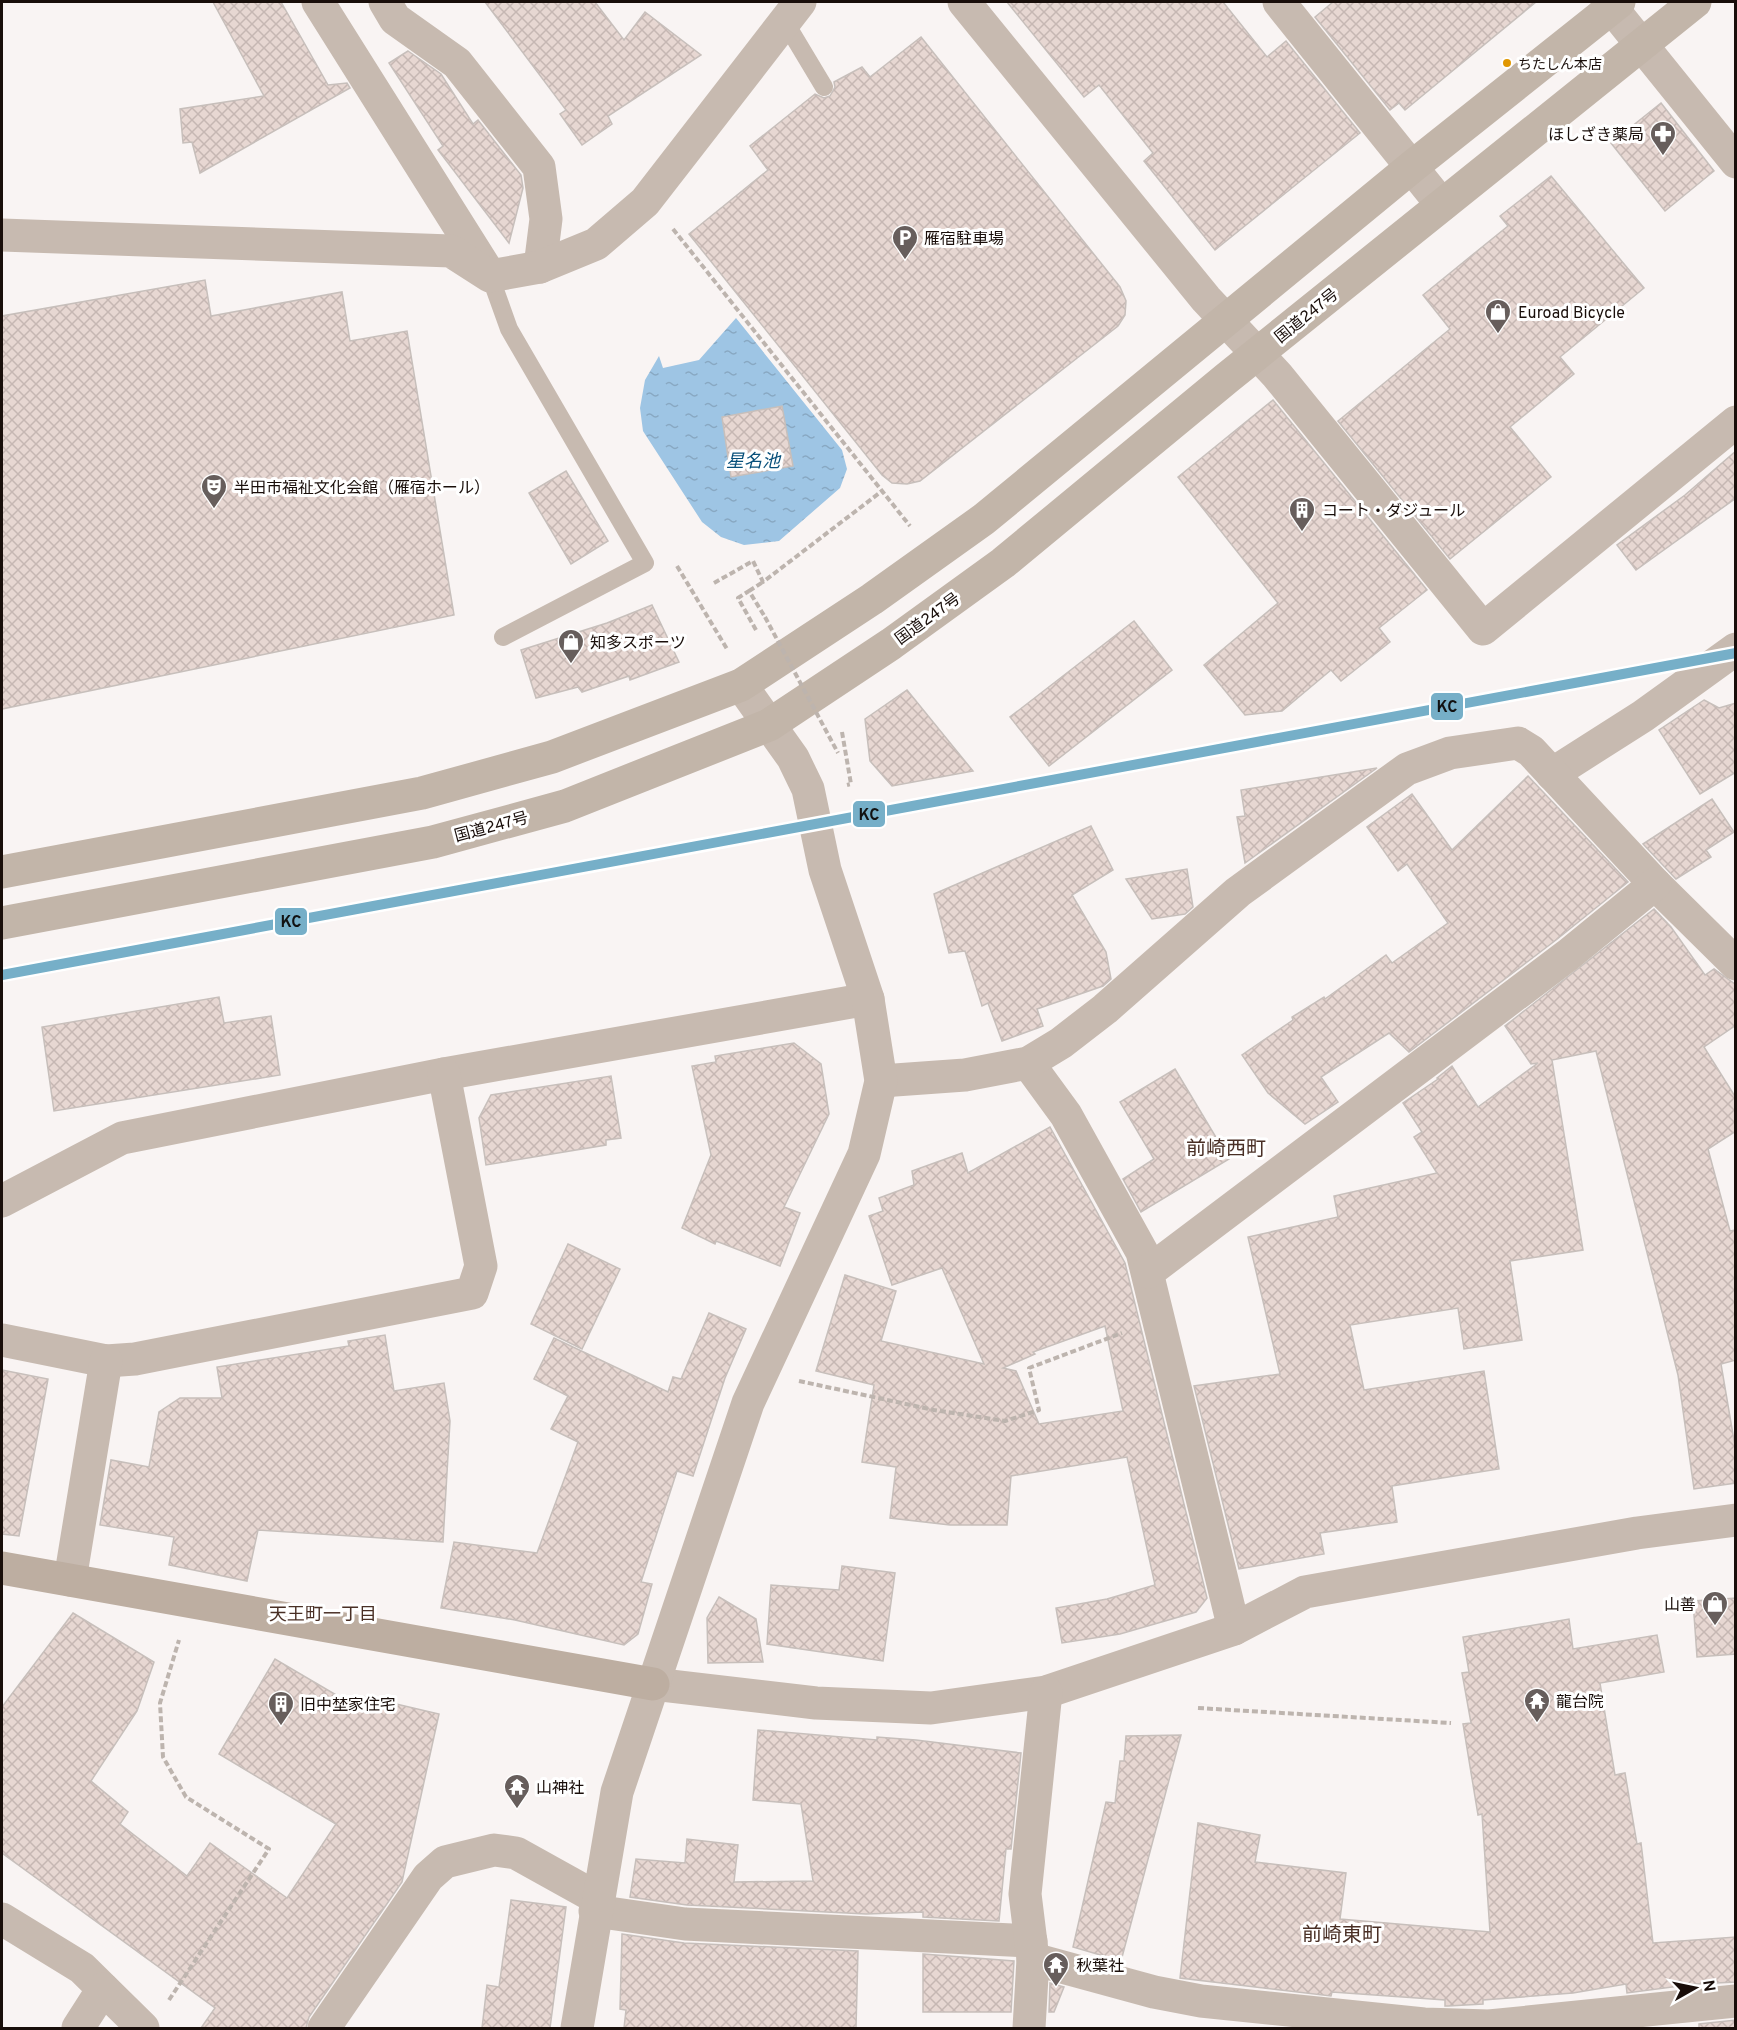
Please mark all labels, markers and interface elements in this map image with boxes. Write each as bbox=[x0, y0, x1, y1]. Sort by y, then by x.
marker: ちたしん本店 bbox=[1501, 57, 1513, 69]
place label: ちたしん本店 bbox=[1518, 57, 1602, 74]
pharmacy icon: ほしざき薬局 bbox=[1648, 119, 1678, 157]
place label: ほしざき薬局 bbox=[1548, 126, 1644, 146]
parking icon: 雁宿駐車場 bbox=[890, 223, 920, 261]
place label: 雁宿駐車場 bbox=[924, 230, 1004, 250]
street label: 国道247号 bbox=[1272, 285, 1343, 348]
shop icon: Euroad Bicycle bbox=[1483, 297, 1513, 335]
place label: Euroad Bicycle bbox=[1518, 304, 1625, 324]
water label: 星名池 bbox=[726, 451, 782, 474]
theatre icon: 半田市福祉文化会館（雁宿ホール） bbox=[199, 472, 229, 510]
place label: 半田市福祉文化会館（雁宿ホール） bbox=[234, 479, 490, 499]
building icon: コート・ダジュール bbox=[1287, 495, 1317, 533]
place label: コート・ダジュール bbox=[1322, 502, 1465, 522]
street label: 国道247号 bbox=[892, 589, 965, 650]
shop icon: 知多スポーツ bbox=[556, 627, 586, 665]
place label: 知多スポーツ bbox=[590, 634, 686, 654]
line badge: KC bbox=[1430, 692, 1464, 721]
text: KC bbox=[1437, 698, 1457, 718]
line badge: KC bbox=[852, 800, 886, 828]
text: KC bbox=[859, 806, 879, 826]
street label: 国道247号 bbox=[452, 808, 531, 847]
line badge: KC bbox=[274, 907, 308, 936]
text: KC bbox=[281, 913, 301, 933]
district label: 前崎西町 bbox=[1186, 1137, 1266, 1163]
shop icon: 山善 bbox=[1700, 1589, 1730, 1627]
place label: 山善 bbox=[1664, 1596, 1696, 1616]
district label: 天王町一丁目 bbox=[269, 1604, 377, 1627]
temple icon: 龍台院 bbox=[1522, 1686, 1552, 1724]
building icon: 旧中埜家住宅 bbox=[266, 1689, 296, 1727]
place label: 龍台院 bbox=[1556, 1693, 1604, 1713]
place label: 旧中埜家住宅 bbox=[300, 1696, 396, 1716]
temple icon: 山神社 bbox=[502, 1772, 532, 1810]
place label: 山神社 bbox=[536, 1779, 584, 1799]
district label: 前崎東町 bbox=[1302, 1923, 1382, 1949]
temple icon: 秋葉社 bbox=[1041, 1950, 1071, 1988]
place label: 秋葉社 bbox=[1076, 1957, 1124, 1977]
north arrow bbox=[1665, 1958, 1725, 2018]
text: N bbox=[1697, 1979, 1719, 1993]

